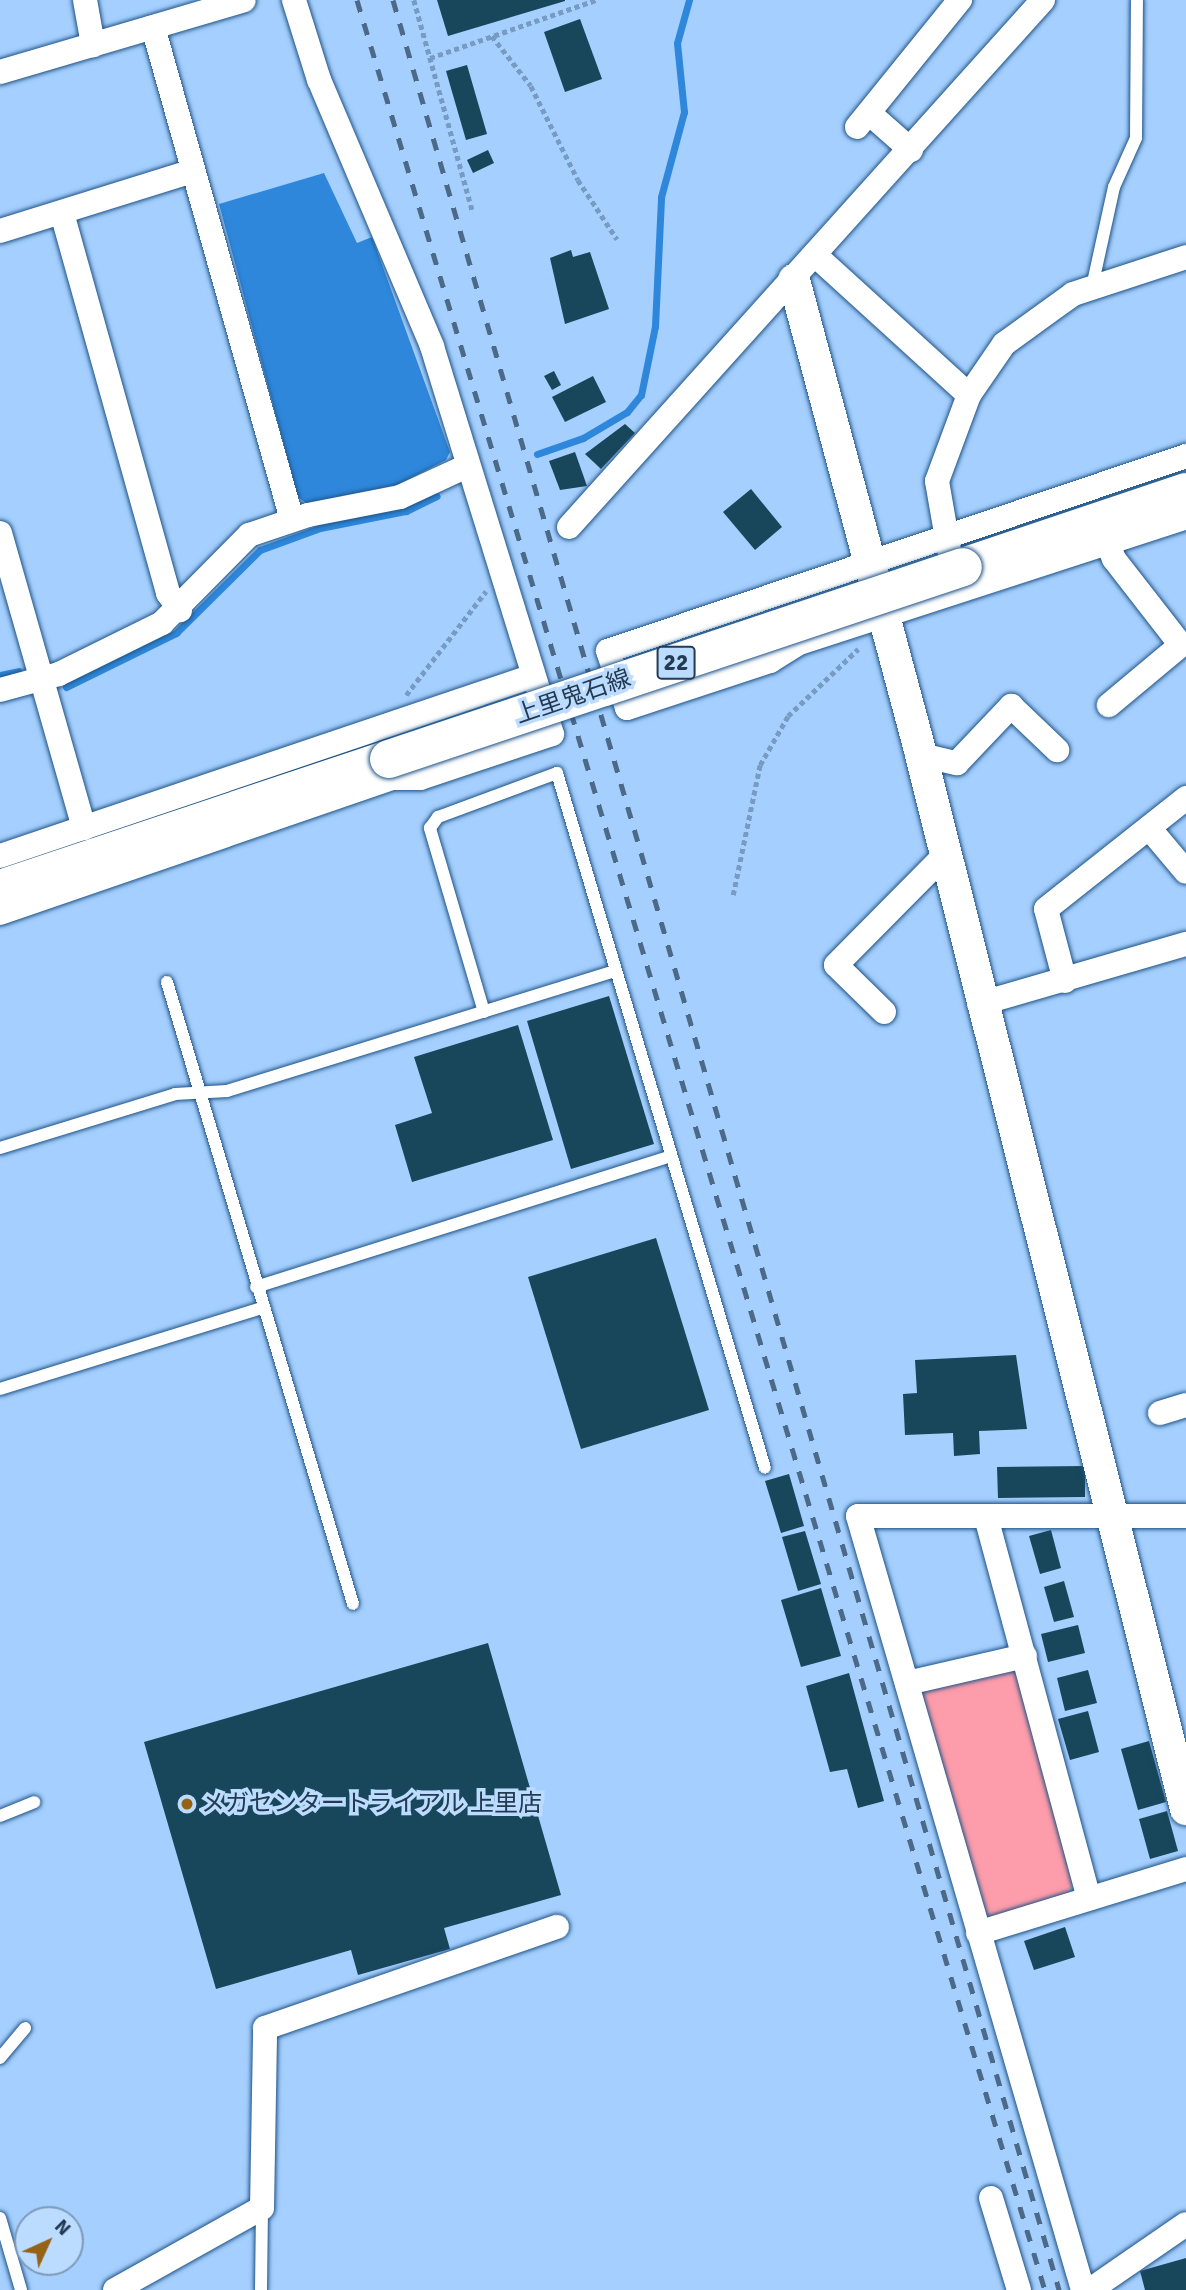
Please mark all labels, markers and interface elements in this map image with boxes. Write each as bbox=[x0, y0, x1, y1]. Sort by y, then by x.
road number: 22 bbox=[655, 643, 697, 682]
street label: 上里鬼石線 bbox=[512, 664, 634, 730]
place label: メガセンタートライアル 上里店 bbox=[201, 1790, 542, 1818]
marker: メガセンタートライアル 上里店 bbox=[179, 1796, 195, 1812]
north arrow bbox=[14, 2206, 84, 2276]
text: N bbox=[49, 2214, 76, 2241]

